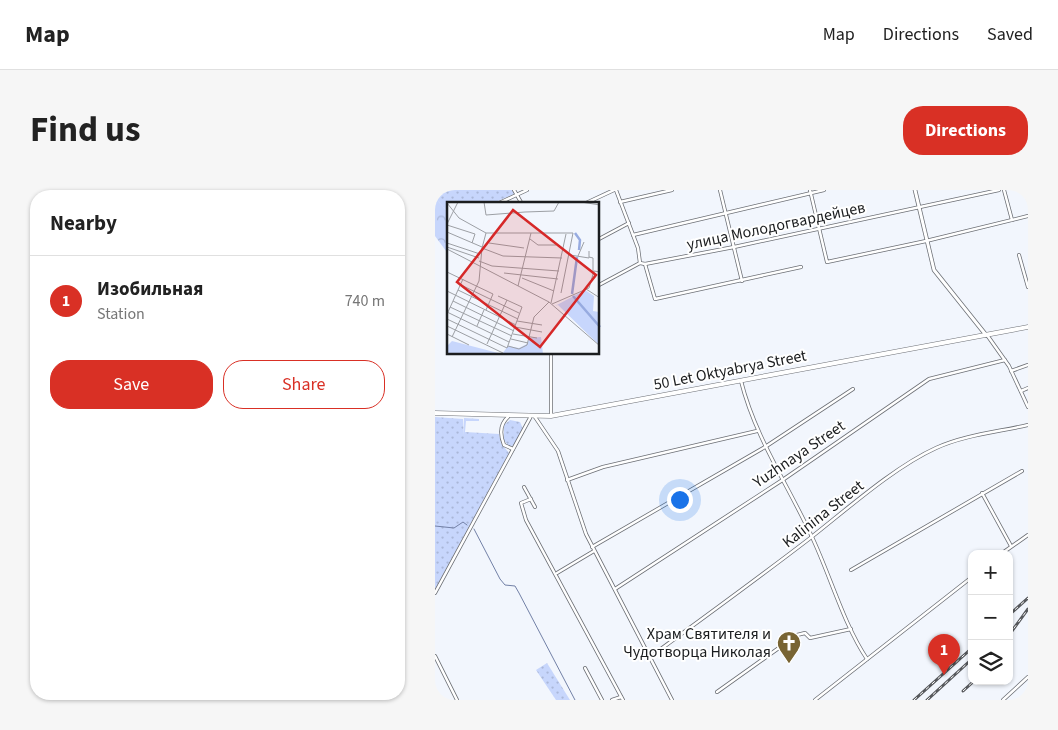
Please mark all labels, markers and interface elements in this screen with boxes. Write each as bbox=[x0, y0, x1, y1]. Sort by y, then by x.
text: Map bbox=[25, 17, 70, 52]
text: Map bbox=[823, 22, 855, 47]
text: Directions bbox=[883, 22, 959, 47]
text: Saved bbox=[987, 22, 1033, 47]
text: Find us bbox=[30, 105, 140, 155]
button: Directions bbox=[903, 106, 1028, 155]
street label: улица Молодогвардейцев bbox=[685, 196, 867, 256]
inset map bbox=[447, 202, 600, 355]
text: Nearby bbox=[50, 208, 117, 238]
text: Изобильная bbox=[97, 276, 203, 303]
text: 1 bbox=[62, 290, 70, 312]
text: 740 m bbox=[345, 290, 385, 312]
text: Station bbox=[97, 303, 145, 325]
street label: 50 Let Oktyabrya Street bbox=[652, 344, 809, 396]
button: Save bbox=[50, 360, 213, 409]
button: Share bbox=[223, 360, 385, 409]
street label: Yuzhnaya Street bbox=[748, 415, 850, 493]
street label: Kalinina Street bbox=[778, 475, 869, 553]
your location bbox=[667, 487, 693, 513]
map controls bbox=[968, 550, 1013, 685]
button: + bbox=[968, 550, 1013, 595]
button: − bbox=[968, 595, 1013, 640]
place label: Храм Святителя и Чудотворца Николая bbox=[623, 623, 771, 663]
church icon: Храм Святителя и Чудотворца Николая bbox=[776, 630, 802, 664]
pin: 1 bbox=[928, 634, 960, 675]
button: layers bbox=[968, 640, 1013, 685]

